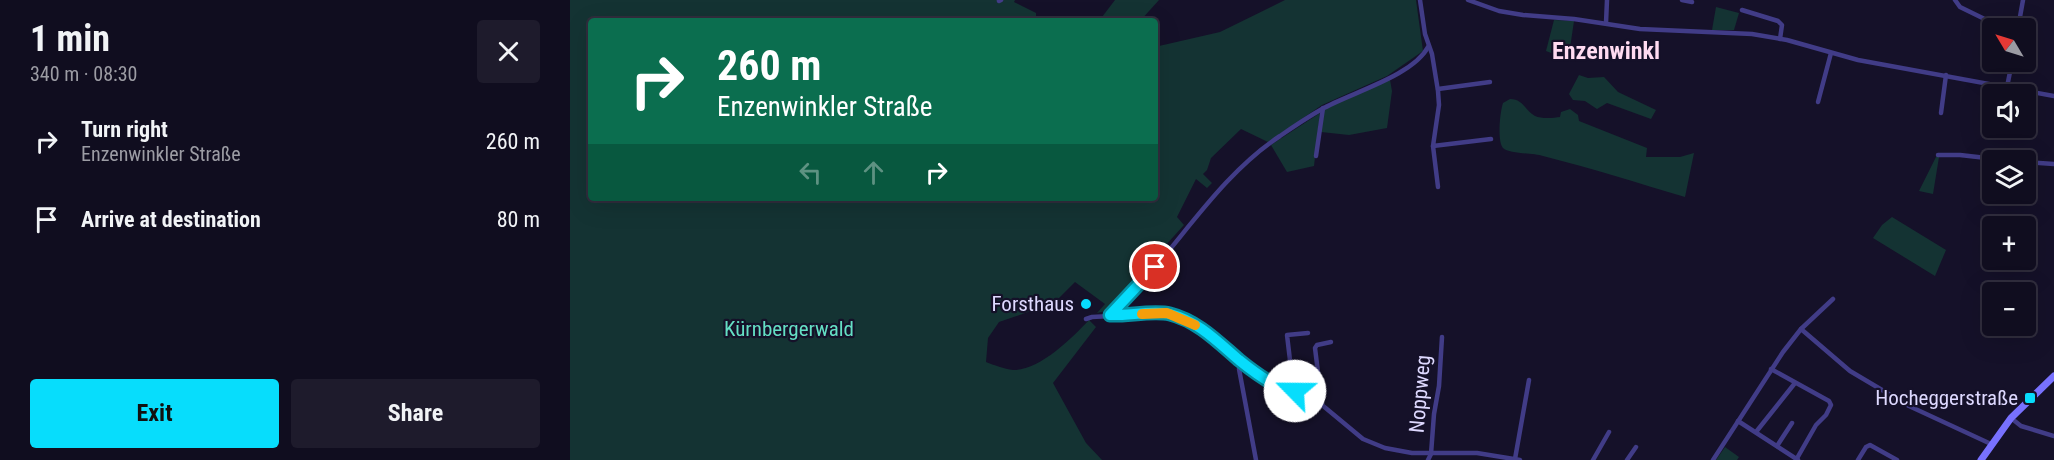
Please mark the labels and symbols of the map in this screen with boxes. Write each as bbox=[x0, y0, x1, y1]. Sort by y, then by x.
north arrow bbox=[1982, 18, 2036, 72]
district label: Enzenwinkl bbox=[1552, 37, 1660, 65]
pin bbox=[1129, 241, 1180, 292]
place label: Forsthaus bbox=[991, 292, 1074, 316]
marker: Forsthaus bbox=[1079, 297, 1093, 311]
park label: Kürnbergerwald bbox=[724, 317, 854, 341]
street label: Noppweg bbox=[1405, 354, 1435, 434]
position arrow bbox=[1263, 359, 1327, 423]
place label: Hocheggerstraße bbox=[1875, 386, 2018, 410]
marker: Hocheggerstraße bbox=[2023, 391, 2037, 405]

